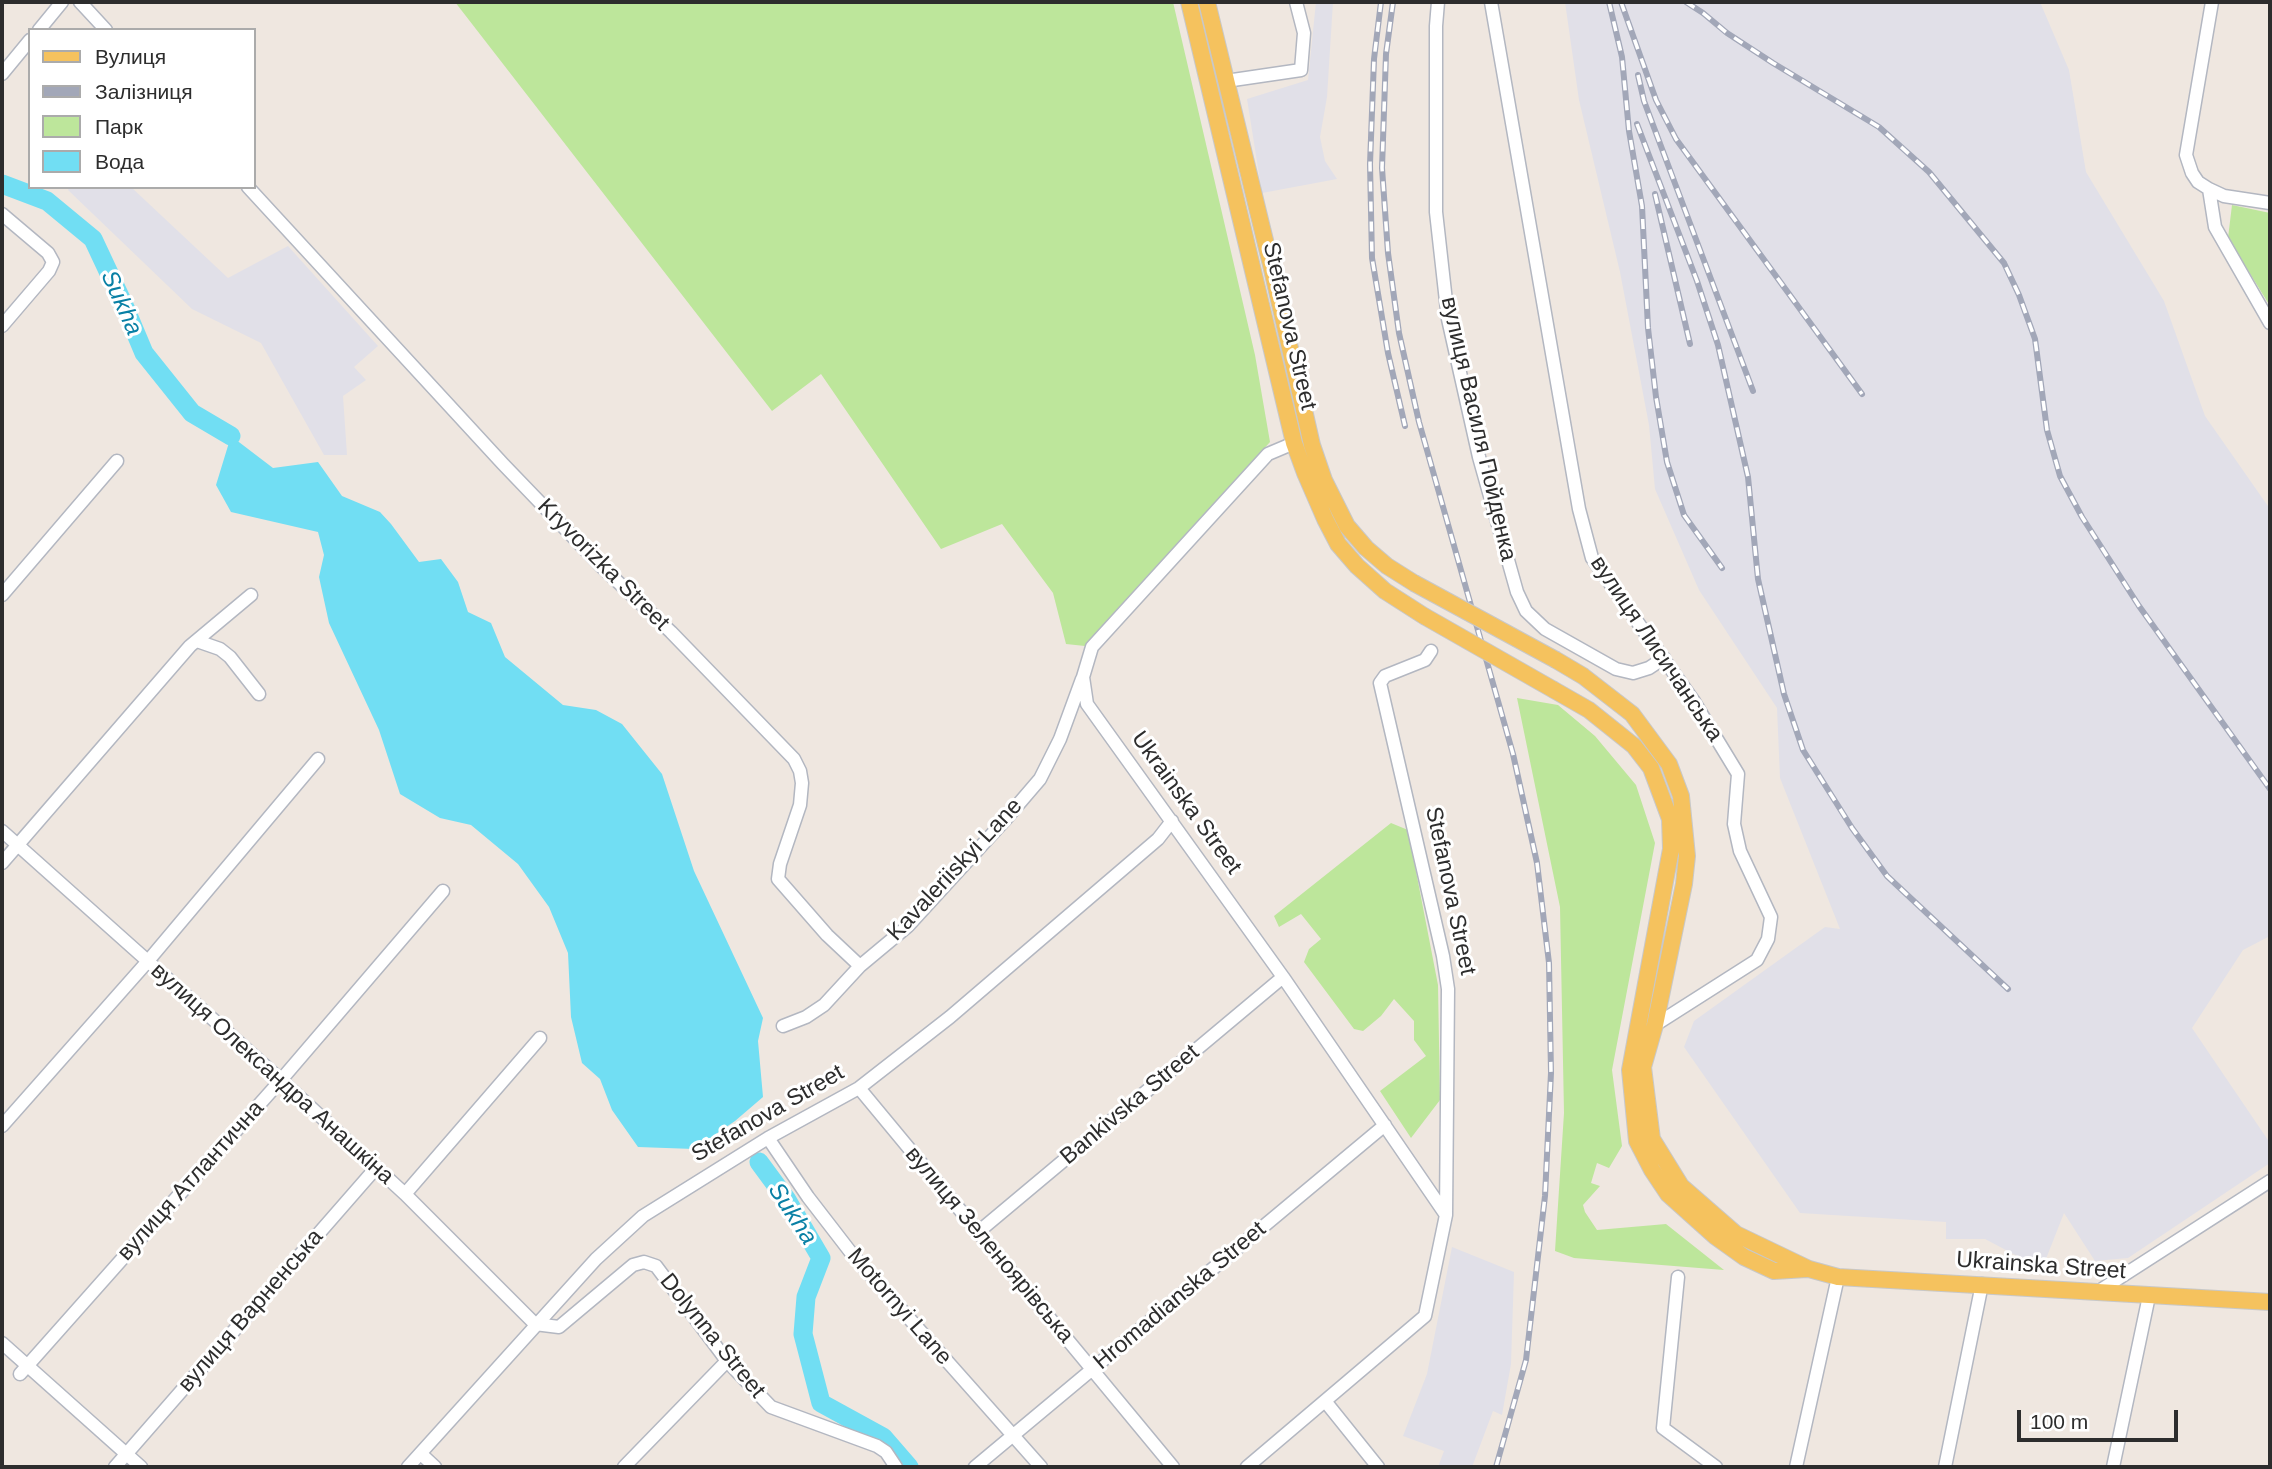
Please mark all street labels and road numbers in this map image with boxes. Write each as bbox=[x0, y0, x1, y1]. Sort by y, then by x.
street label: Stefanova Street bbox=[1256, 239, 1322, 413]
street label: вулиця Василя Пойденка bbox=[1434, 294, 1522, 564]
street label: Kryvorizka Street bbox=[531, 493, 675, 637]
street label: вулиця Лисичанська bbox=[1584, 551, 1728, 747]
street label: Ukrainska Street bbox=[1125, 726, 1247, 880]
street label: Kavaleriiskyi Lane bbox=[882, 793, 1028, 947]
street label: Stefanova Street bbox=[1419, 804, 1481, 978]
street label: вулиця Олександра Анашкіна bbox=[145, 958, 399, 1190]
street label: Bankivska Street bbox=[1055, 1039, 1205, 1171]
street label: Stefanova Street bbox=[687, 1059, 849, 1169]
street label: вулиця Атлантична bbox=[112, 1095, 270, 1267]
street label: вулиця Зеленоярівська bbox=[899, 1141, 1079, 1349]
street label: Hromadianska Street bbox=[1088, 1216, 1272, 1376]
street label: вулиця Варненська bbox=[173, 1224, 329, 1398]
street label: Motornyi Lane bbox=[841, 1243, 957, 1371]
street label: Ukrainska Street bbox=[1955, 1246, 2127, 1286]
street label: Dolynna Street bbox=[653, 1268, 771, 1404]

